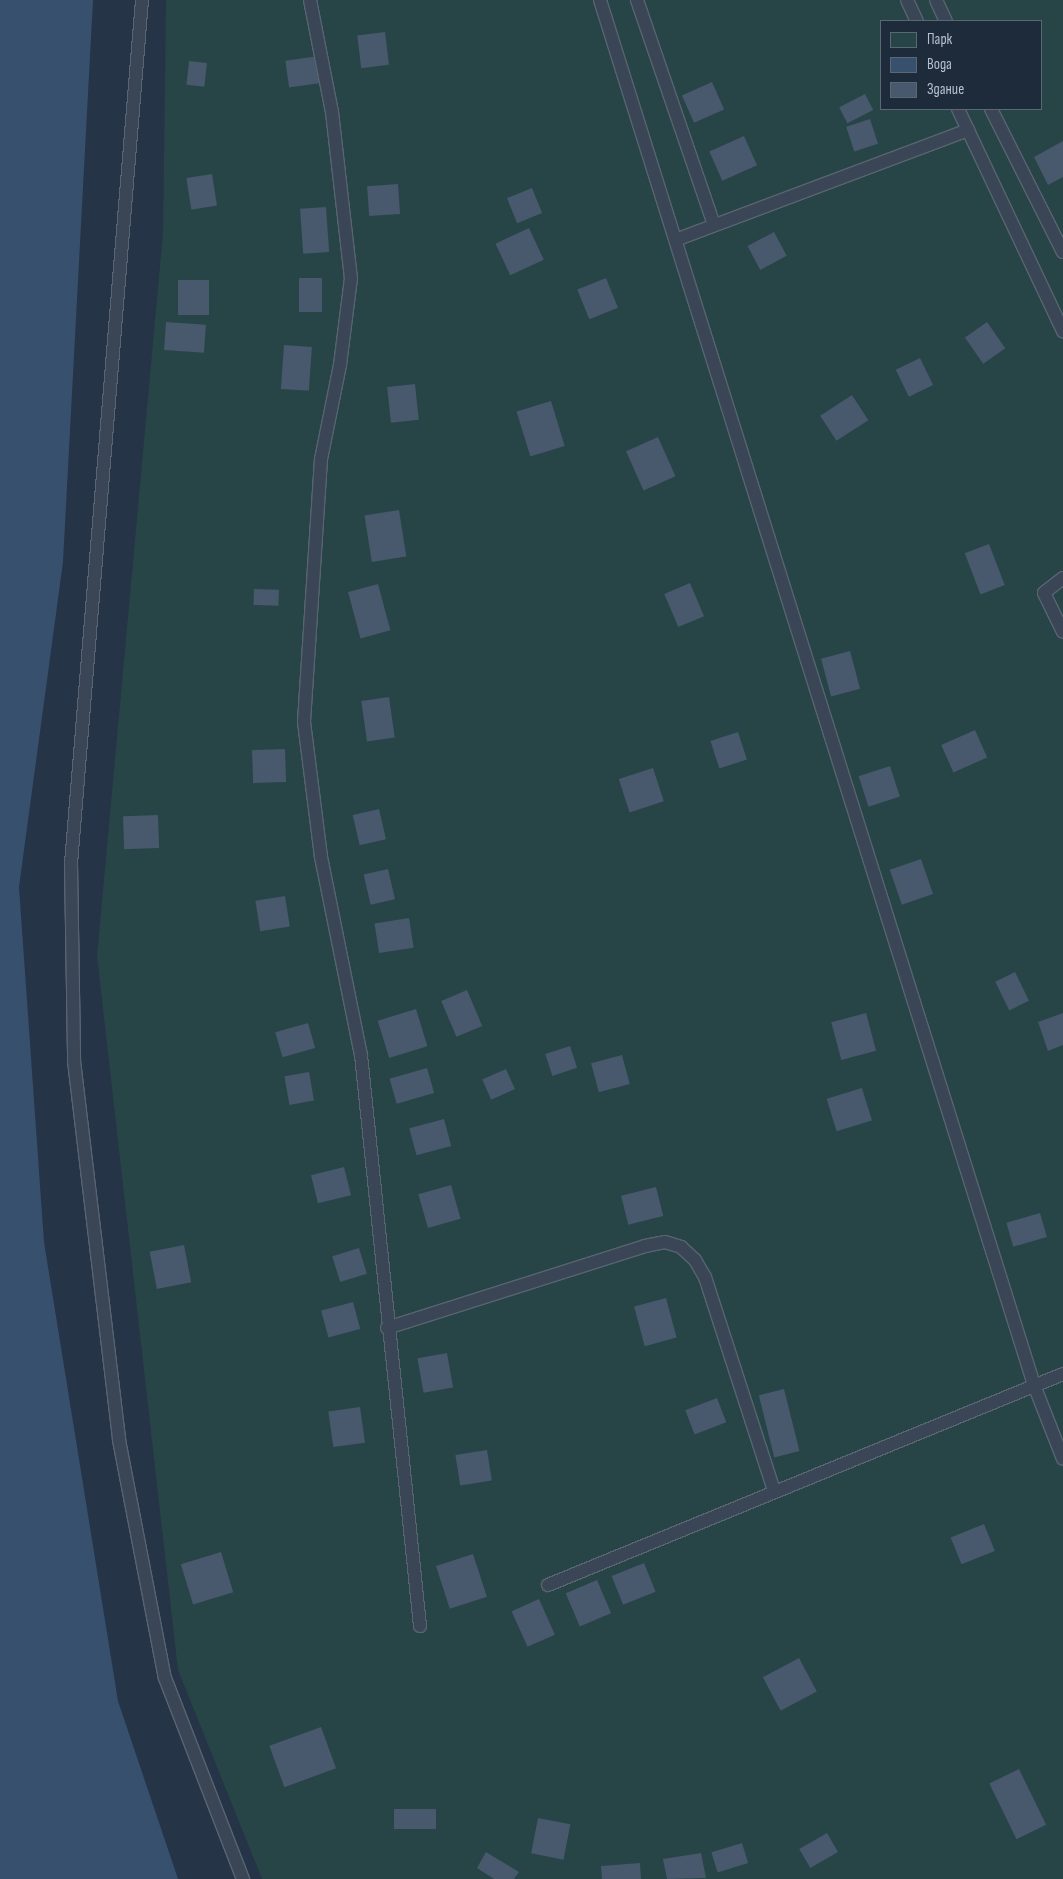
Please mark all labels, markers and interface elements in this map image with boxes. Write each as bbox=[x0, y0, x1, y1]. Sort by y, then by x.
legend bbox=[880, 20, 1043, 110]
text: Парк bbox=[927, 30, 952, 49]
text: Вода bbox=[927, 55, 952, 74]
text: Здание bbox=[927, 80, 964, 99]

